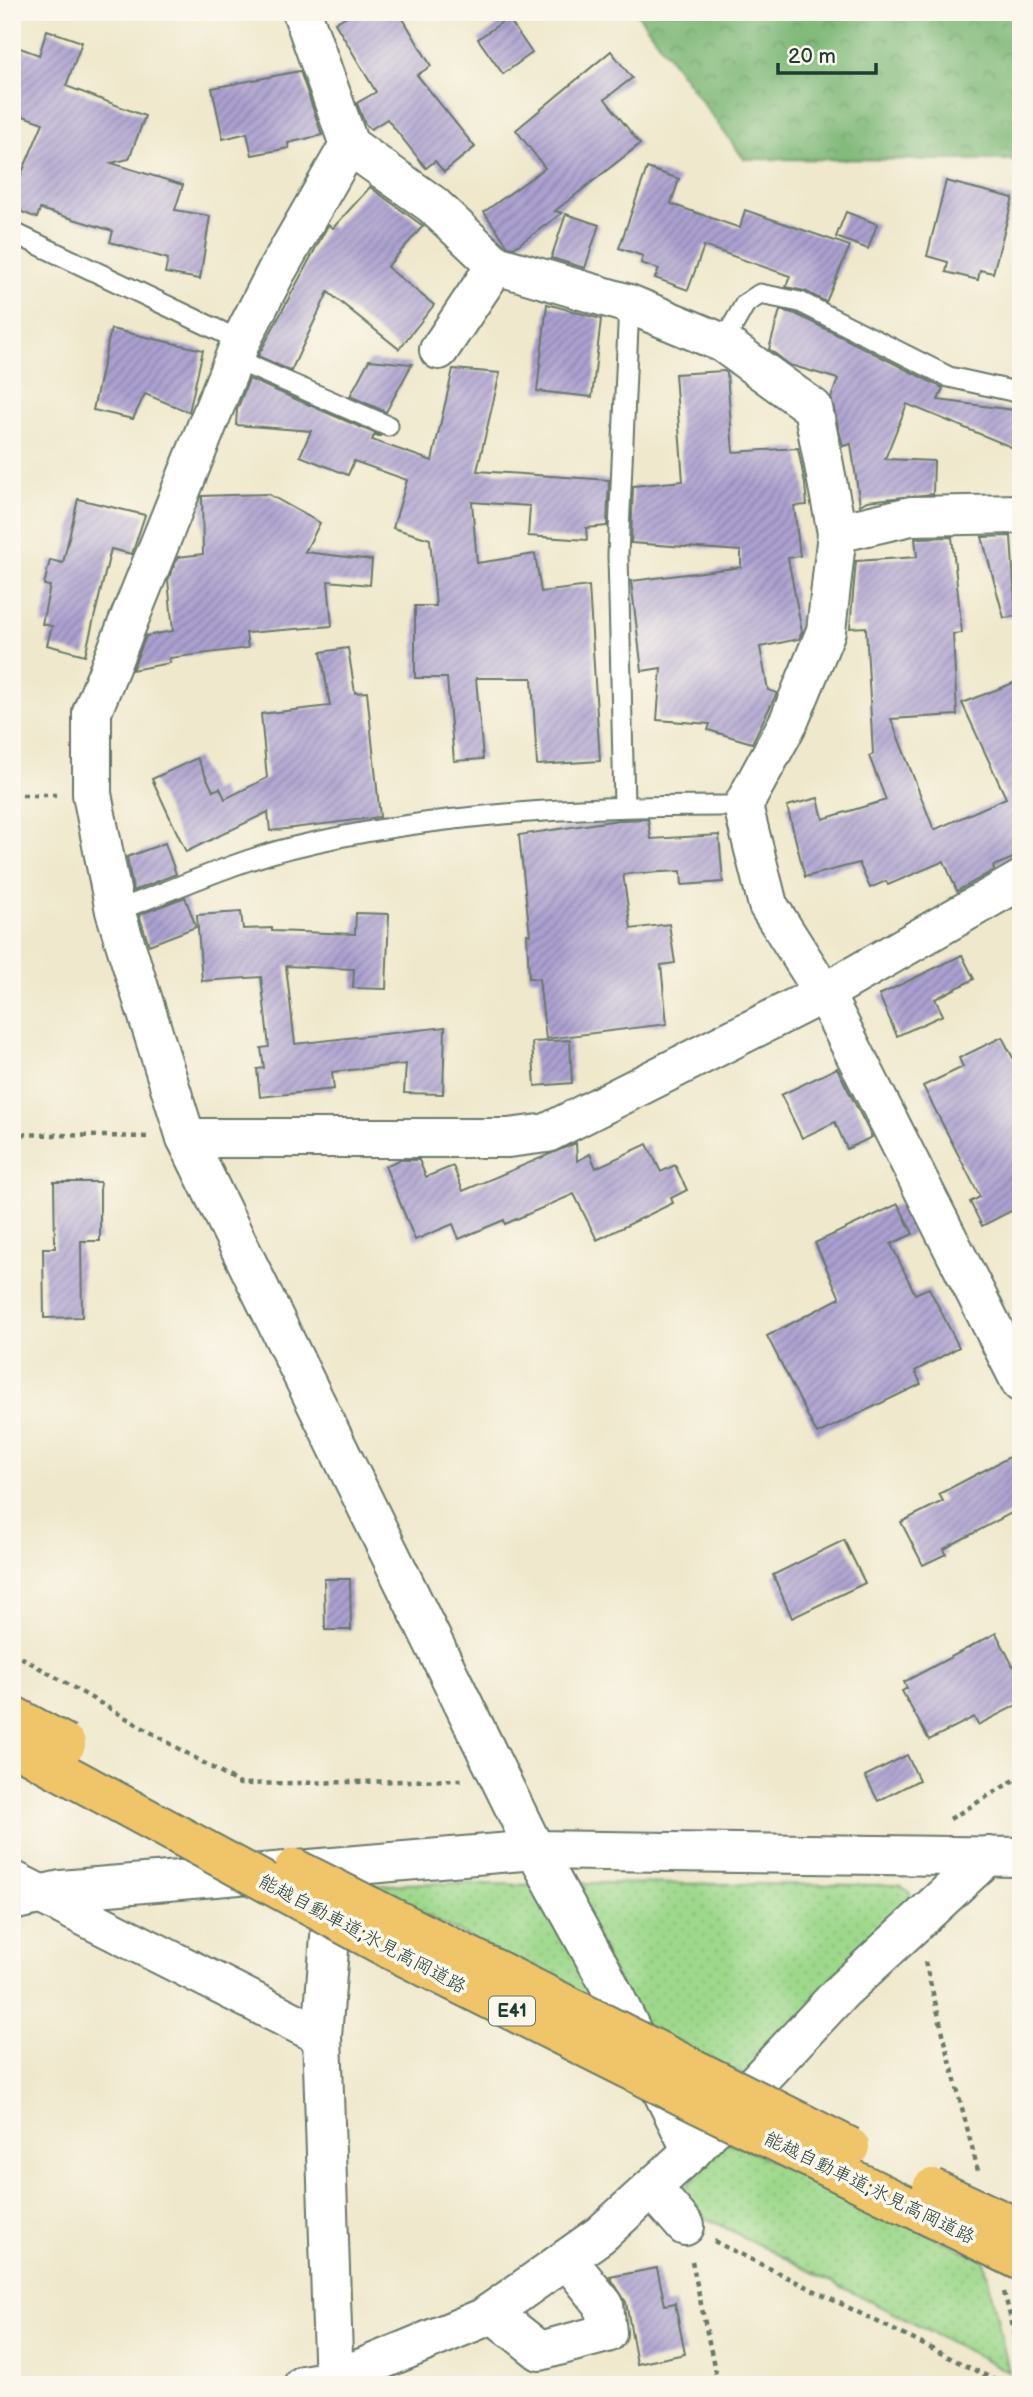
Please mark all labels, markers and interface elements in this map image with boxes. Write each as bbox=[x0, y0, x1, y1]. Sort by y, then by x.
scale bar bbox=[778, 32, 876, 76]
text: 20 m bbox=[788, 44, 836, 69]
street label: 能越自動車道;氷見高岡道路 bbox=[255, 1870, 470, 1999]
road number: E41 bbox=[489, 1996, 535, 2025]
street label: 能越自動車道;氷見高岡道路 bbox=[760, 2127, 979, 2250]

